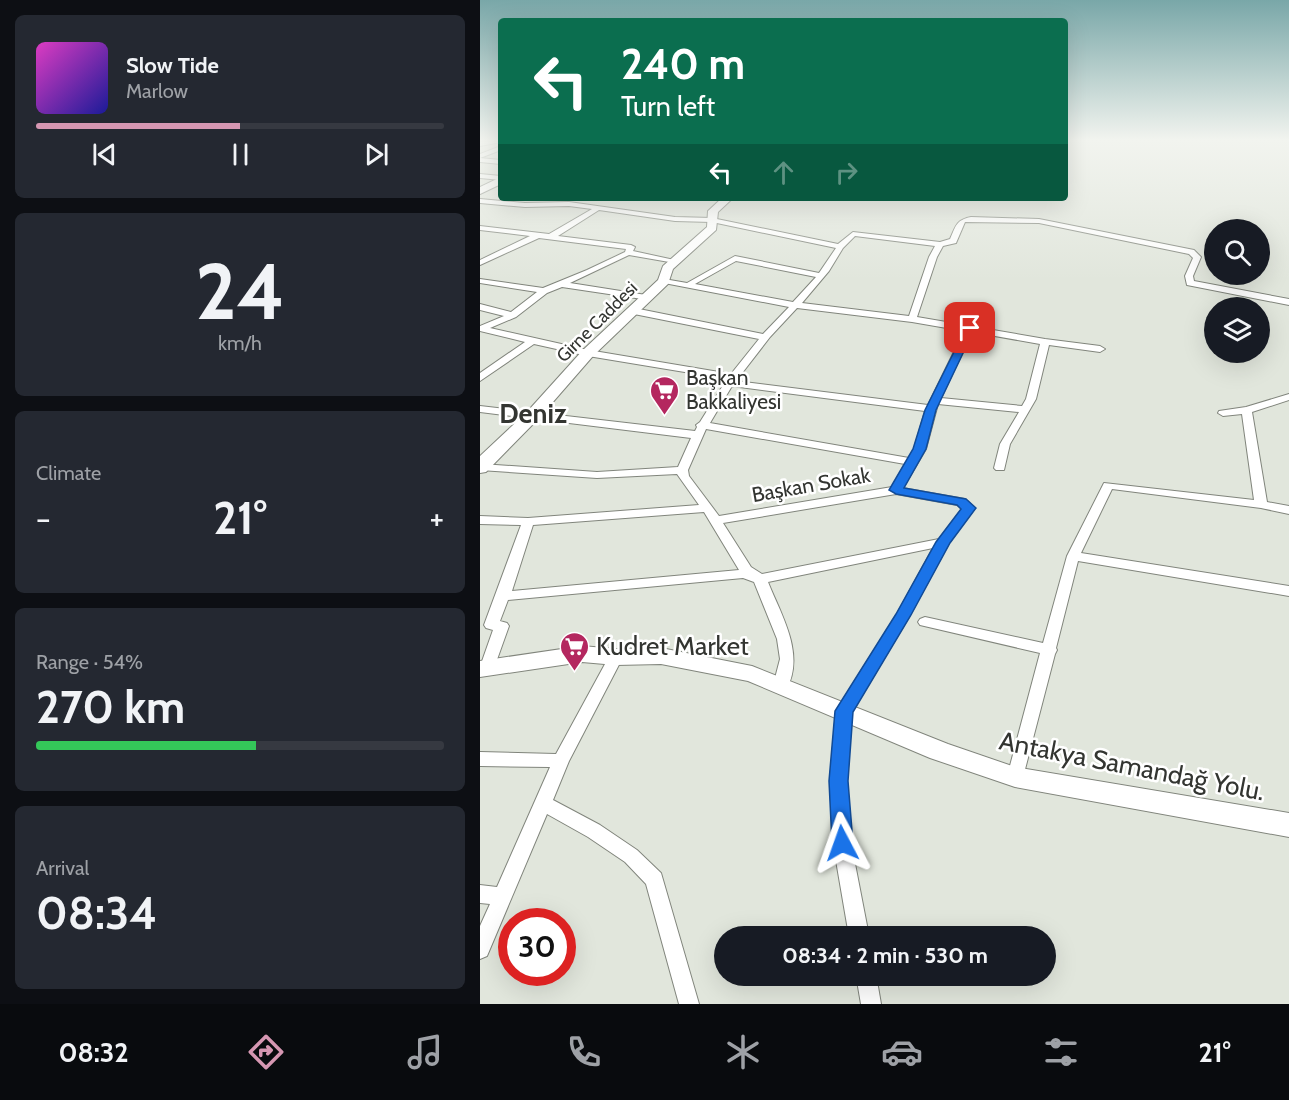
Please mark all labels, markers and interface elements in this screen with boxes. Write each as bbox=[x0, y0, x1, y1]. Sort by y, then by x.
text: 240 m bbox=[621, 38, 745, 90]
icon: left bbox=[522, 42, 600, 120]
text: Slow Tide bbox=[126, 52, 219, 79]
text: Marlow bbox=[126, 79, 188, 103]
text: Turn left bbox=[621, 90, 715, 123]
icon: previous bbox=[88, 138, 121, 171]
icon: pause bbox=[224, 138, 257, 171]
icon: next bbox=[360, 138, 393, 171]
icon: left bbox=[704, 156, 737, 189]
icon: ahead bbox=[767, 156, 800, 189]
icon: right bbox=[830, 156, 863, 189]
map controls bbox=[1204, 219, 1270, 363]
button: search bbox=[1204, 219, 1270, 285]
text: 24 bbox=[195, 244, 285, 339]
street label: Girne Caddesi bbox=[552, 277, 642, 367]
button: layers bbox=[1204, 297, 1270, 363]
pin bbox=[944, 302, 995, 353]
icon: arrive bbox=[953, 311, 986, 344]
text: km/h bbox=[218, 331, 262, 355]
place label: Başkan Bakkaliyesi bbox=[686, 365, 781, 414]
supermarket icon: Başkan Bakkaliyesi bbox=[649, 374, 681, 416]
district label: Deniz bbox=[499, 397, 567, 430]
text: Climate bbox=[36, 461, 101, 485]
street label: Başkan Sokak bbox=[750, 462, 873, 507]
text: 21° bbox=[213, 491, 267, 545]
text: − bbox=[36, 498, 51, 538]
text: + bbox=[429, 498, 444, 538]
supermarket icon: Kudret Market bbox=[559, 630, 591, 672]
place label: Kudret Market bbox=[596, 630, 749, 662]
text: Range · 54% bbox=[36, 650, 143, 674]
text: 270 km bbox=[36, 680, 185, 734]
street label: Antakya Samandağ Yolu. bbox=[997, 725, 1267, 807]
position arrow bbox=[810, 811, 874, 875]
text: Arrival bbox=[36, 856, 89, 880]
text: 08:34 bbox=[36, 886, 157, 940]
speed limit sign: 30 bbox=[498, 908, 576, 986]
text: 08:34 · 2 min · 530 m bbox=[782, 942, 988, 969]
icon: directions bbox=[245, 1031, 287, 1073]
icon: music bbox=[404, 1031, 446, 1073]
icon: phone bbox=[563, 1031, 605, 1073]
icon: climate bbox=[722, 1031, 764, 1073]
icon: car bbox=[881, 1031, 923, 1073]
icon: filters bbox=[1040, 1031, 1082, 1073]
text: 08:32 bbox=[58, 1036, 129, 1069]
text: 21° bbox=[1198, 1036, 1230, 1069]

